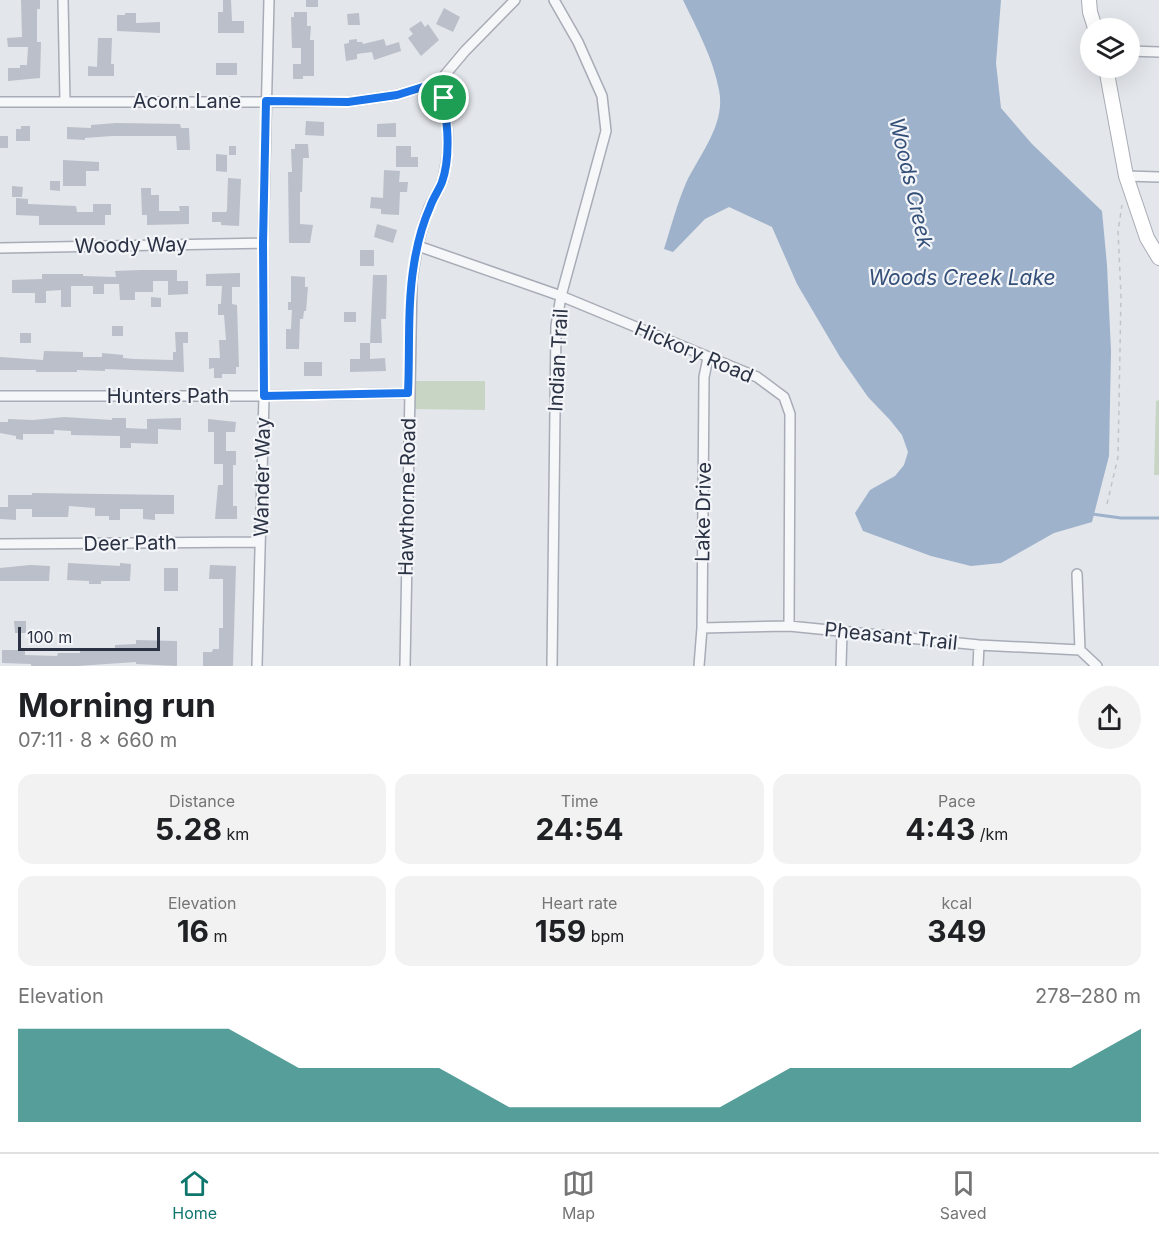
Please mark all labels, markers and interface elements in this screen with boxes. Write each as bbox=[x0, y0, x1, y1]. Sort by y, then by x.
map controls bbox=[1080, 18, 1140, 78]
button: layers bbox=[1080, 18, 1140, 78]
pin bbox=[418, 72, 469, 123]
icon: arrive bbox=[427, 81, 460, 114]
street label: Acorn Lane bbox=[133, 89, 241, 113]
water label: Woods Creek bbox=[884, 115, 939, 251]
street label: Woody Way bbox=[74, 232, 188, 258]
water label: Woods Creek Lake bbox=[868, 265, 1056, 290]
street label: Indian Trail bbox=[543, 308, 573, 412]
street label: Hickory Road bbox=[631, 316, 757, 388]
street label: Hunters Path bbox=[107, 384, 229, 408]
street label: Wander Way bbox=[249, 417, 275, 537]
street label: Hawthorne Road bbox=[394, 418, 420, 576]
street label: Lake Drive bbox=[690, 462, 716, 562]
street label: Deer Path bbox=[83, 530, 177, 556]
street label: Pheasant Trail bbox=[823, 617, 959, 655]
scale bar bbox=[18, 624, 160, 652]
text: 100 m bbox=[27, 627, 72, 647]
text: Morning run bbox=[18, 685, 216, 725]
button: share bbox=[1078, 686, 1141, 749]
text: 07:11 · 8 × 660 m bbox=[18, 728, 177, 752]
text: Distance bbox=[169, 791, 235, 811]
text: Time bbox=[561, 791, 598, 811]
text: Pace bbox=[938, 791, 976, 811]
text: 5.28 bbox=[155, 811, 222, 847]
text: 24:54 bbox=[535, 811, 624, 847]
text: 4:43 bbox=[905, 811, 975, 847]
text: km bbox=[222, 824, 249, 844]
text: /km bbox=[975, 824, 1008, 844]
text: Elevation bbox=[168, 893, 236, 913]
text: Heart rate bbox=[542, 893, 617, 913]
text: kcal bbox=[942, 893, 972, 913]
text: 16 bbox=[177, 913, 209, 949]
text: 159 bbox=[535, 913, 586, 949]
text: 349 bbox=[927, 913, 986, 949]
text: m bbox=[209, 926, 228, 946]
text: bpm bbox=[586, 926, 624, 946]
text: Elevation bbox=[18, 984, 104, 1008]
text: 278–280 m bbox=[1035, 984, 1141, 1008]
tab: Home bbox=[172, 1167, 217, 1223]
tab: Map bbox=[562, 1167, 595, 1223]
tab: Saved bbox=[940, 1167, 987, 1223]

